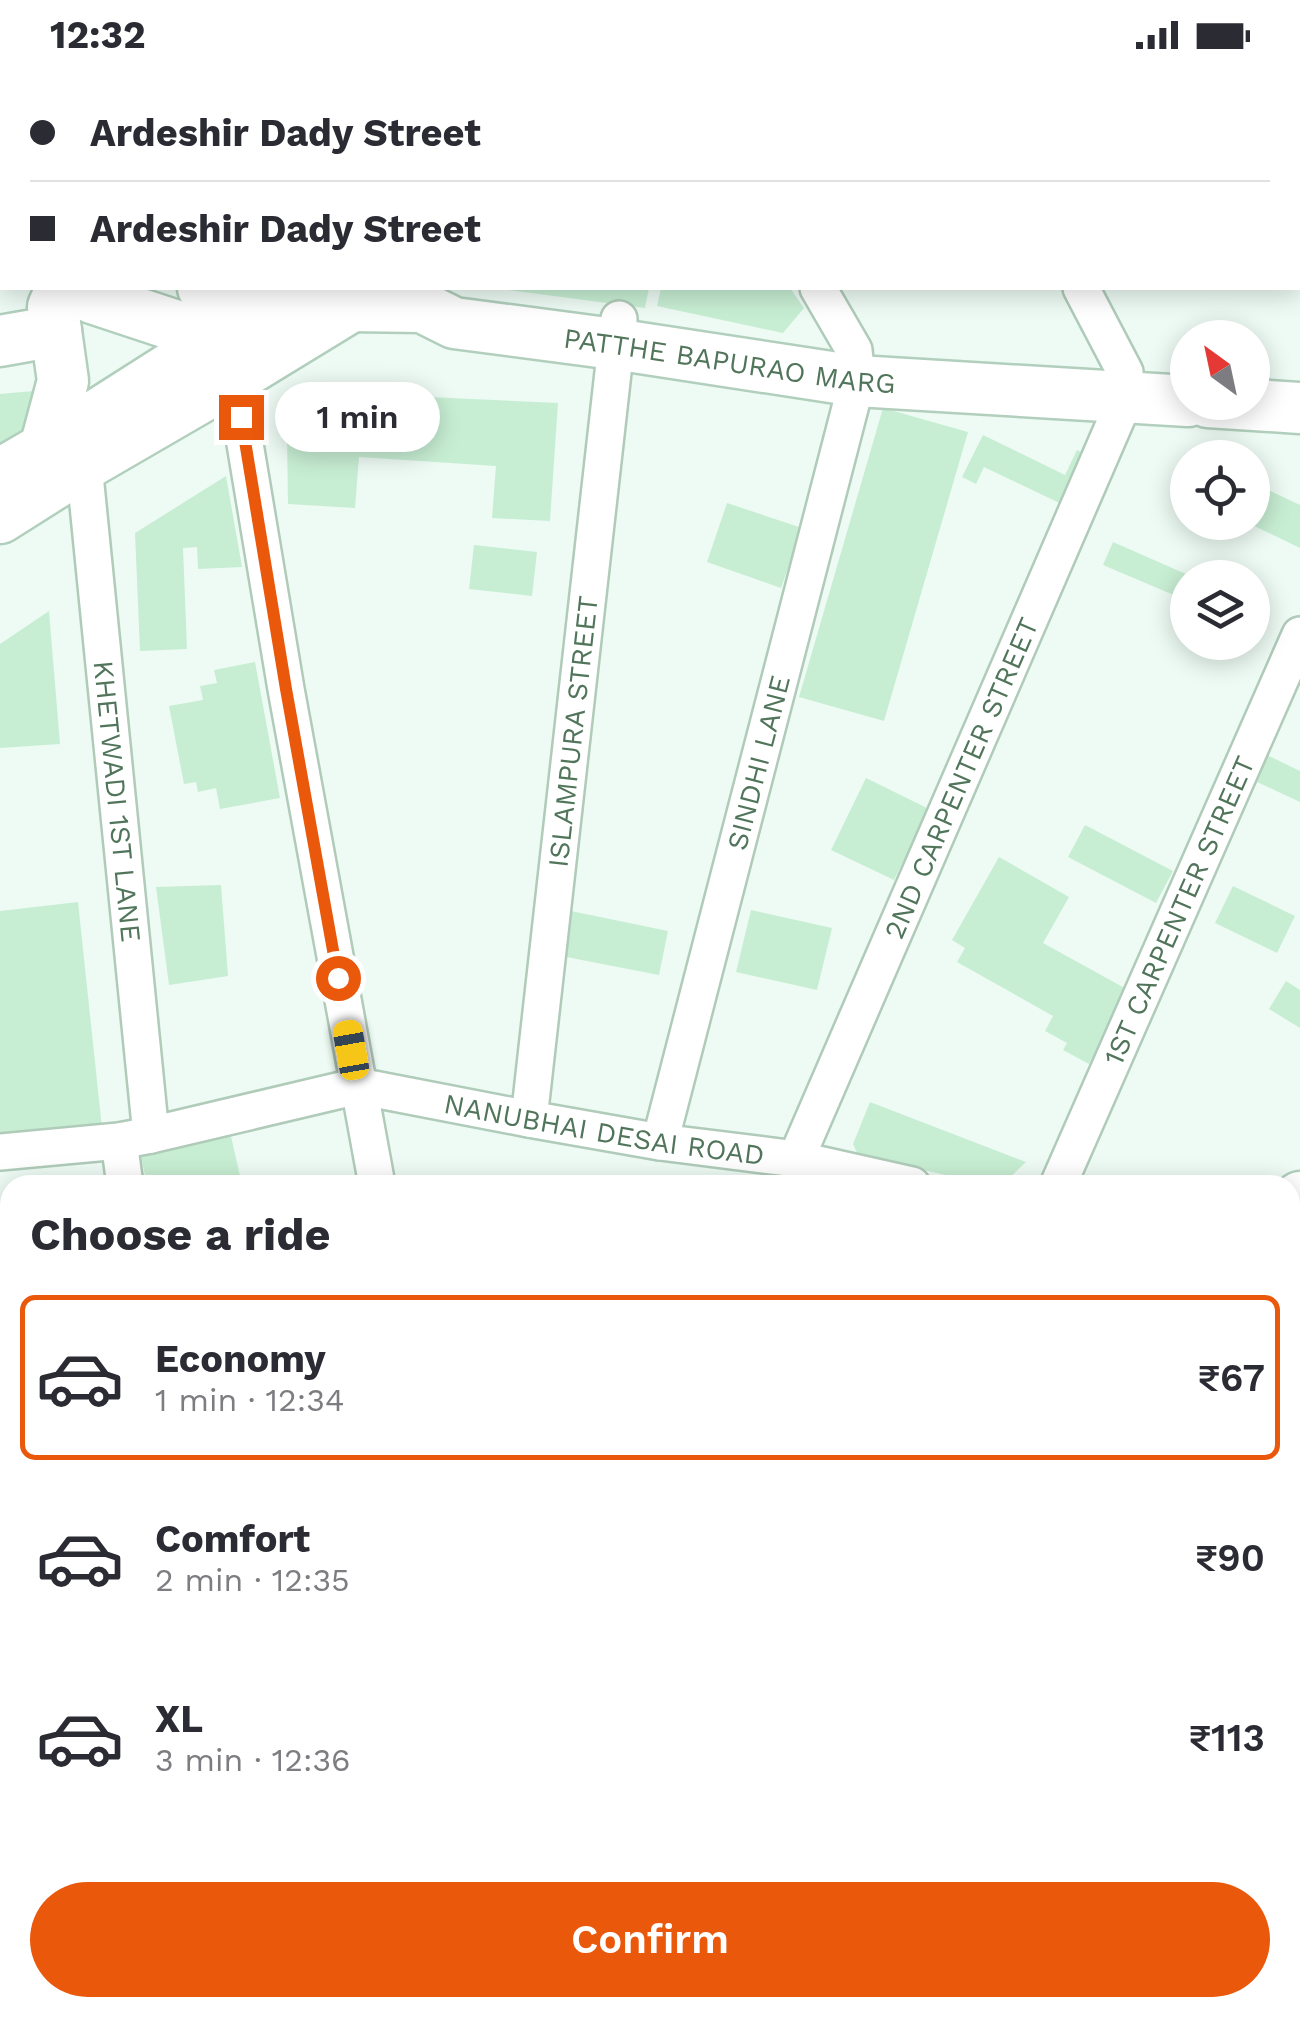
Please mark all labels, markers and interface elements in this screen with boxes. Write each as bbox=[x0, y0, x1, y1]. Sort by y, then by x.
text: 12:32 bbox=[50, 13, 146, 57]
text: Ardeshir Dady Street bbox=[90, 111, 481, 155]
text: Ardeshir Dady Street bbox=[90, 207, 481, 251]
north arrow bbox=[1170, 320, 1270, 420]
map controls bbox=[1170, 320, 1270, 660]
street label: PATTHE BAPURAO MARG bbox=[562, 321, 897, 400]
callout: 1 min bbox=[276, 382, 441, 452]
route end bbox=[219, 395, 264, 440]
text: 1 min bbox=[316, 398, 399, 436]
button: locate bbox=[1170, 440, 1270, 540]
button: layers bbox=[1170, 560, 1270, 660]
street label: ISLAMPURA STREET bbox=[541, 594, 604, 869]
street label: 2ND CARPENTER STREET bbox=[877, 612, 1045, 944]
street label: KHETWADI 1ST LANE bbox=[87, 659, 148, 944]
street label: SINDHI LANE bbox=[720, 672, 797, 853]
street label: 1ST CARPENTER STREET bbox=[1096, 751, 1261, 1070]
route start bbox=[316, 956, 361, 1001]
car bbox=[331, 1018, 371, 1082]
street label: NANUBHAI DESAI ROAD bbox=[441, 1086, 766, 1171]
text: Choose a ride bbox=[30, 1208, 330, 1261]
icon: car bbox=[35, 1333, 125, 1423]
text: Economy bbox=[155, 1337, 326, 1381]
text: ₹67 bbox=[1198, 1356, 1265, 1400]
text: 1 min · 12:34 bbox=[155, 1381, 344, 1419]
icon: car bbox=[35, 1513, 125, 1603]
text: Comfort bbox=[155, 1517, 310, 1561]
text: ₹90 bbox=[1195, 1536, 1265, 1580]
text: 2 min · 12:35 bbox=[155, 1561, 350, 1599]
icon: car bbox=[35, 1693, 125, 1783]
text: XL bbox=[155, 1697, 203, 1741]
text: ₹113 bbox=[1189, 1716, 1265, 1760]
text: 3 min · 12:36 bbox=[155, 1741, 351, 1779]
button: Confirm bbox=[30, 1882, 1270, 1997]

